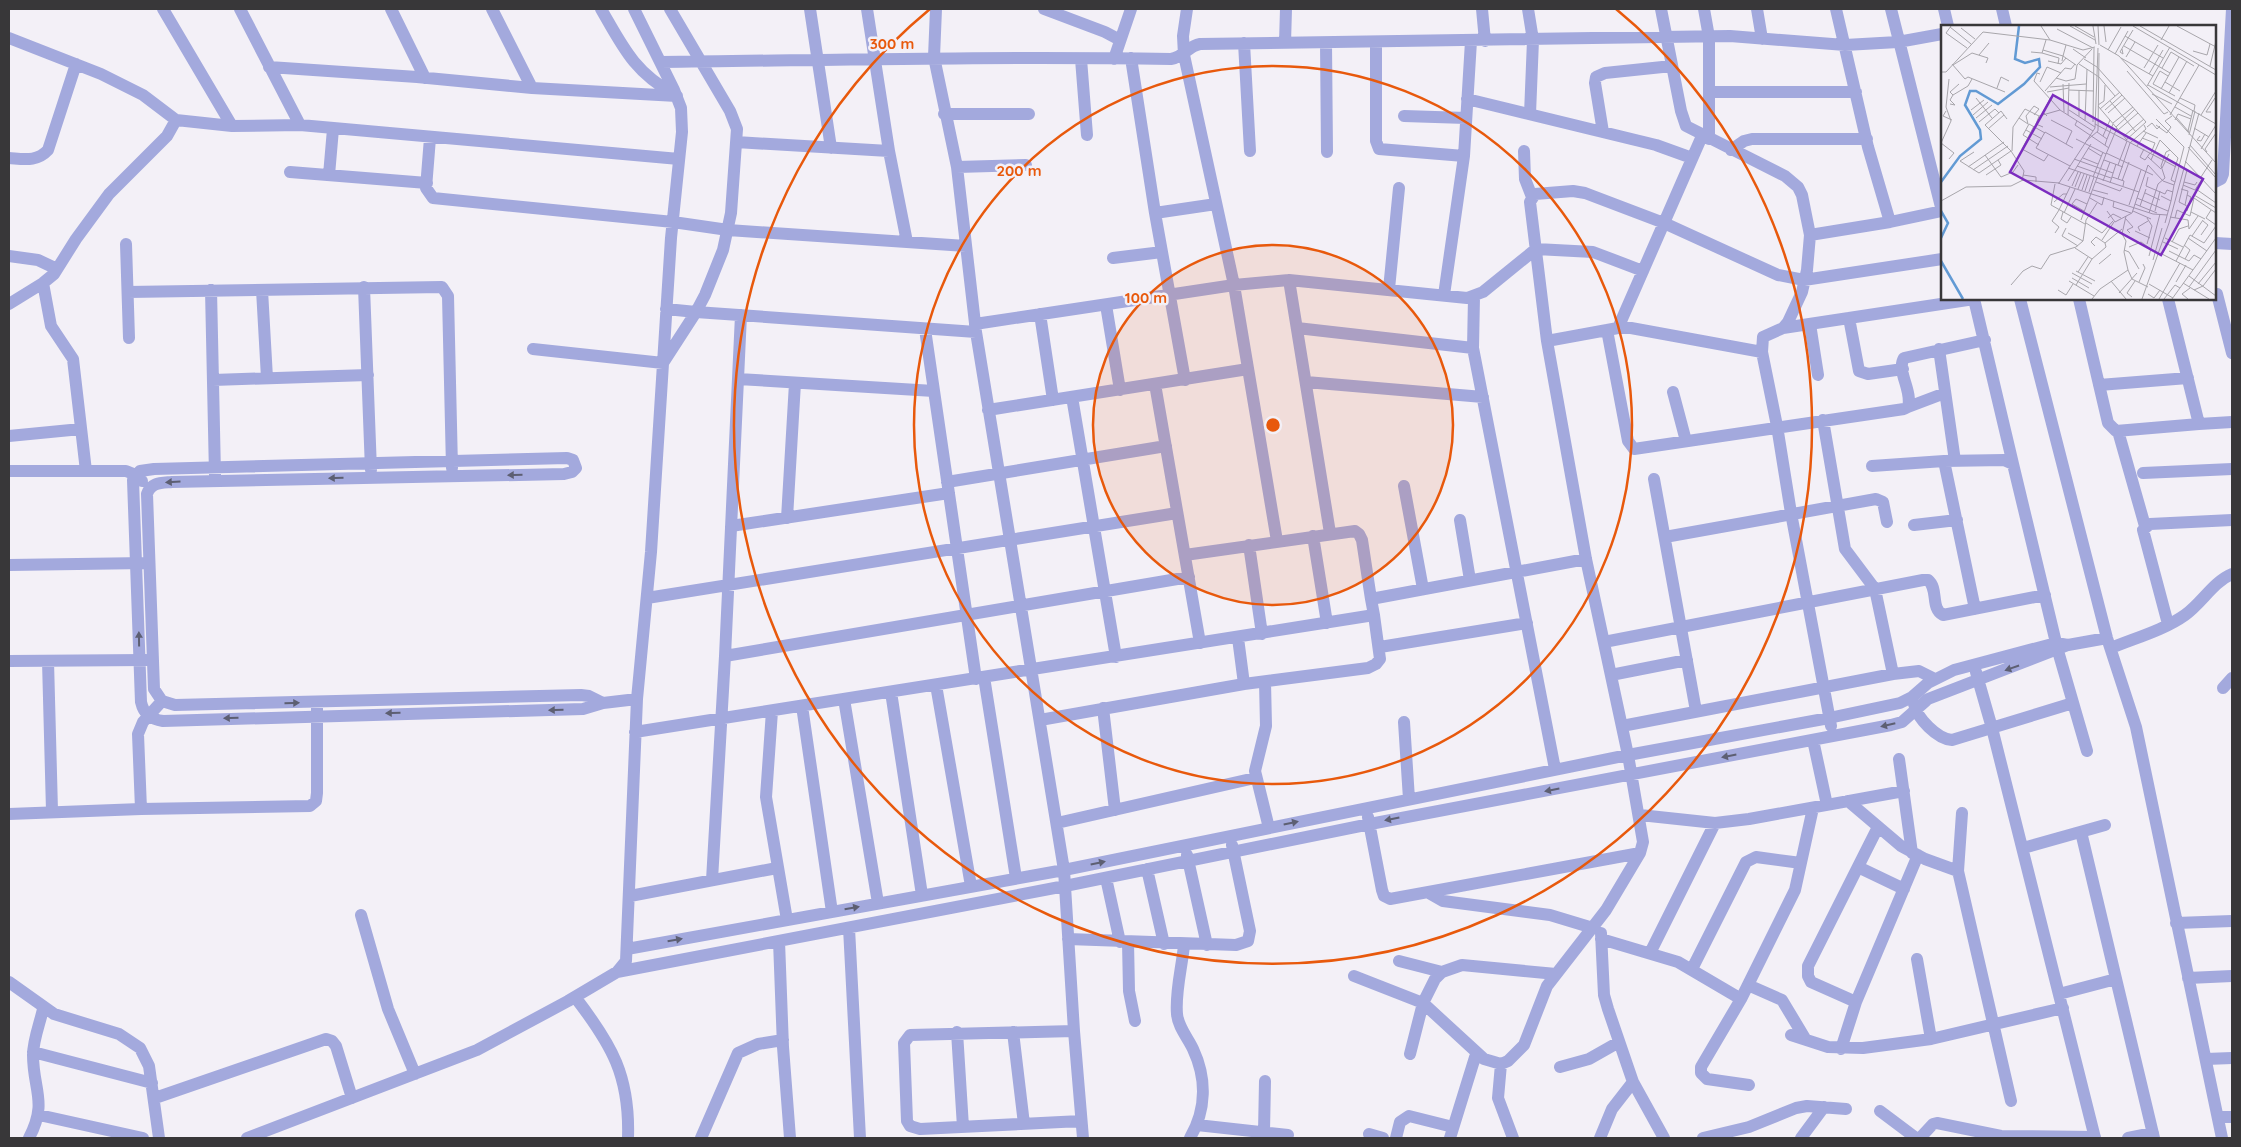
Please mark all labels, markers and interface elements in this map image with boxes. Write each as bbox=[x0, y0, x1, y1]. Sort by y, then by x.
inset map bbox=[1941, 25, 2216, 300]
text: 300 m bbox=[870, 34, 914, 53]
text: 200 m bbox=[997, 161, 1042, 180]
text: 100 m bbox=[1125, 288, 1167, 307]
centre of rings bbox=[1264, 416, 1282, 434]
one-way arrow bbox=[507, 471, 523, 479]
one-way arrow bbox=[327, 475, 343, 483]
one-way arrow bbox=[165, 478, 181, 486]
one-way arrow bbox=[135, 631, 143, 647]
one-way arrow bbox=[2004, 664, 2019, 672]
one-way arrow bbox=[284, 699, 300, 707]
one-way arrow bbox=[547, 706, 563, 714]
one-way arrow bbox=[385, 710, 401, 718]
one-way arrow bbox=[222, 715, 238, 723]
one-way arrow bbox=[1881, 721, 1896, 729]
one-way arrow bbox=[1721, 752, 1736, 760]
one-way arrow bbox=[1544, 786, 1560, 794]
one-way arrow bbox=[1384, 816, 1400, 824]
one-way arrow bbox=[1284, 819, 1299, 827]
one-way arrow bbox=[1090, 858, 1106, 866]
one-way arrow bbox=[845, 904, 861, 912]
one-way arrow bbox=[667, 936, 683, 944]

